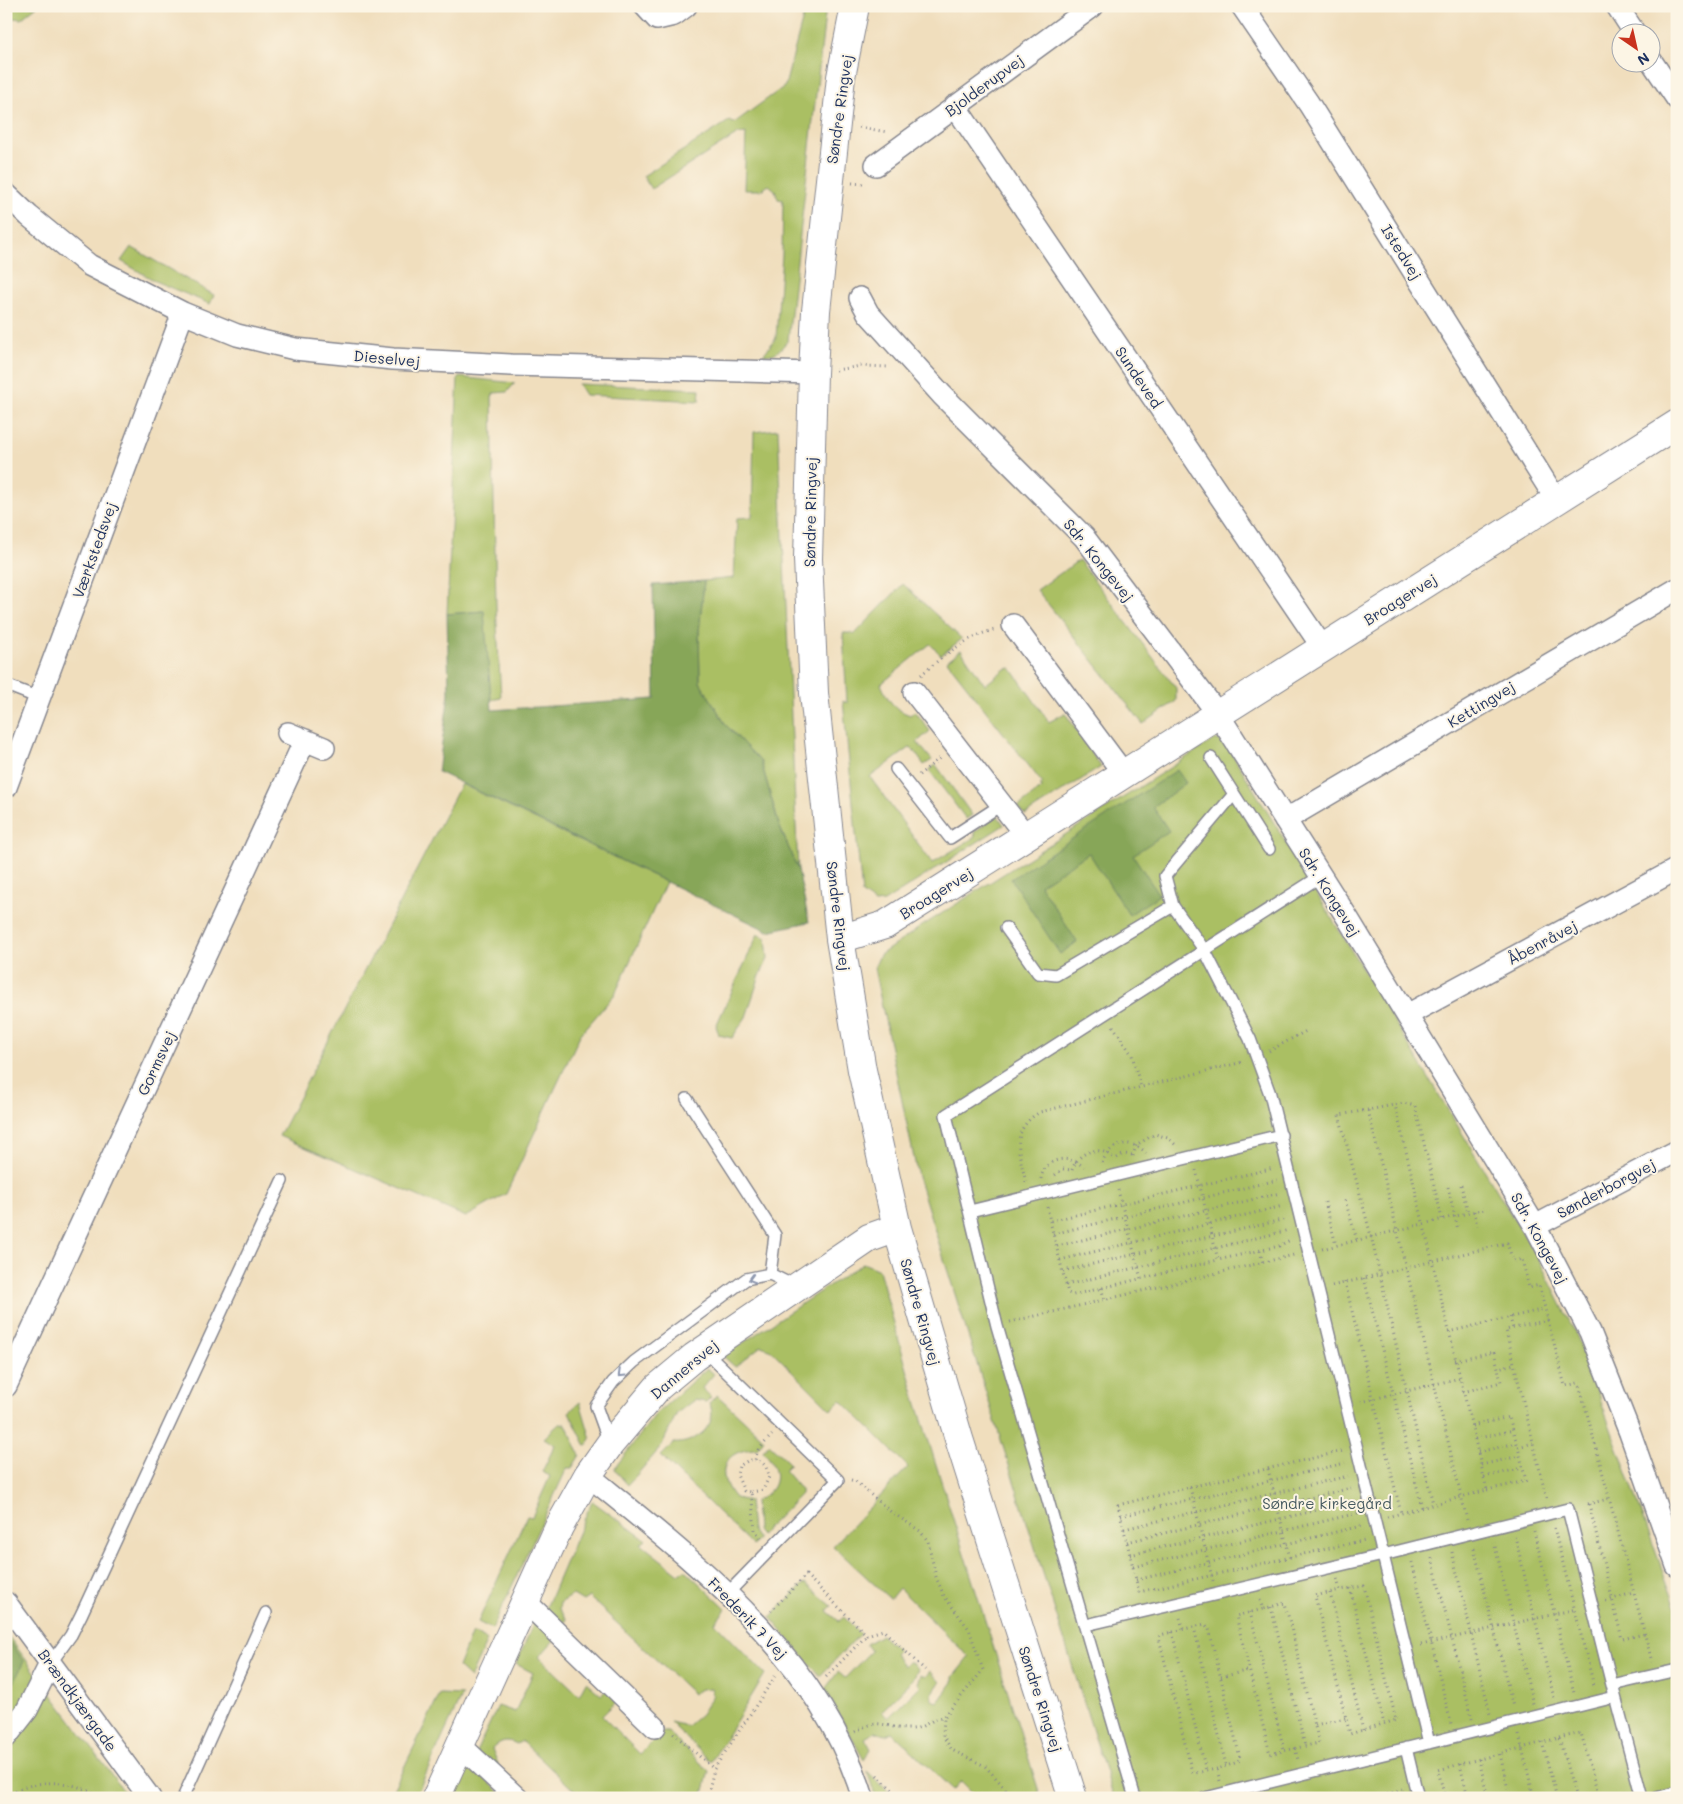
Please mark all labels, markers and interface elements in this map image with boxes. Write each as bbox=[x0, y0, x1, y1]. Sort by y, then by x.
north arrow bbox=[1610, 22, 1660, 72]
text: N bbox=[1634, 48, 1653, 70]
street label: Bjolderupvej bbox=[940, 50, 1028, 120]
street label: Søndre Ringvej bbox=[821, 53, 857, 165]
street label: Istedvej bbox=[1377, 221, 1427, 283]
street label: Sundeved bbox=[1111, 342, 1167, 412]
street label: Dieselvej bbox=[353, 345, 421, 371]
street label: Søndre Ringvej bbox=[799, 457, 821, 567]
street label: Værkstedsvej bbox=[67, 499, 121, 601]
street label: Sdr. Kongevej bbox=[1059, 514, 1139, 606]
street label: Broagervej bbox=[1360, 569, 1440, 629]
street label: Kettingvej bbox=[1444, 676, 1518, 732]
street label: Sdr. Kongevej bbox=[1295, 844, 1365, 940]
street label: Søndre Ringvej bbox=[822, 860, 856, 972]
street label: Broagervej bbox=[896, 863, 976, 923]
street label: Åbenråvej bbox=[1503, 915, 1581, 969]
street label: Gormsvej bbox=[132, 1027, 180, 1099]
street label: Sønderborgvej bbox=[1553, 1154, 1659, 1222]
street label: Sdr. Kongevej bbox=[1507, 1189, 1573, 1287]
street label: Søndre Ringvej bbox=[896, 1256, 946, 1368]
one-way arrow bbox=[749, 1273, 757, 1283]
street label: Dannersvej bbox=[646, 1335, 722, 1403]
one-way arrow bbox=[618, 1368, 627, 1377]
park label: Søndre kirkegård bbox=[1262, 1493, 1392, 1513]
street label: Frederik 7 Vej bbox=[704, 1573, 792, 1663]
street label: Søndre Ringvej bbox=[1014, 1643, 1068, 1755]
street label: Brændkjærgade bbox=[34, 1645, 122, 1755]

